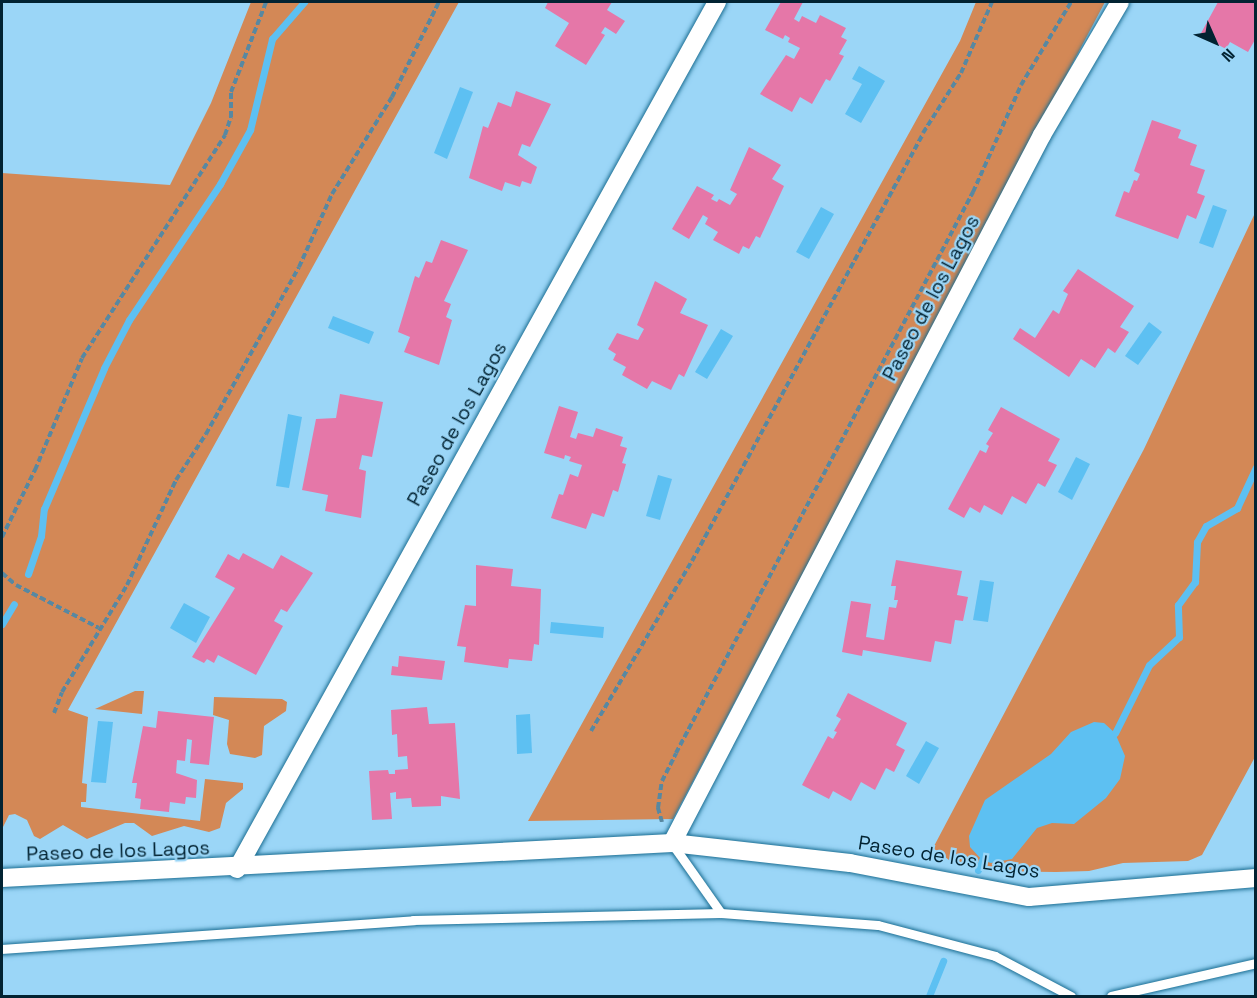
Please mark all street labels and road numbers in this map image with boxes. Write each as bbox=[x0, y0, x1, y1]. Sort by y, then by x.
street label: Paseo de los Lagos bbox=[877, 211, 985, 385]
street label: Paseo de los Lagos bbox=[402, 338, 512, 510]
street label: Paseo de los Lagos bbox=[856, 831, 1042, 883]
street label: Paseo de los Lagos bbox=[26, 836, 210, 866]

